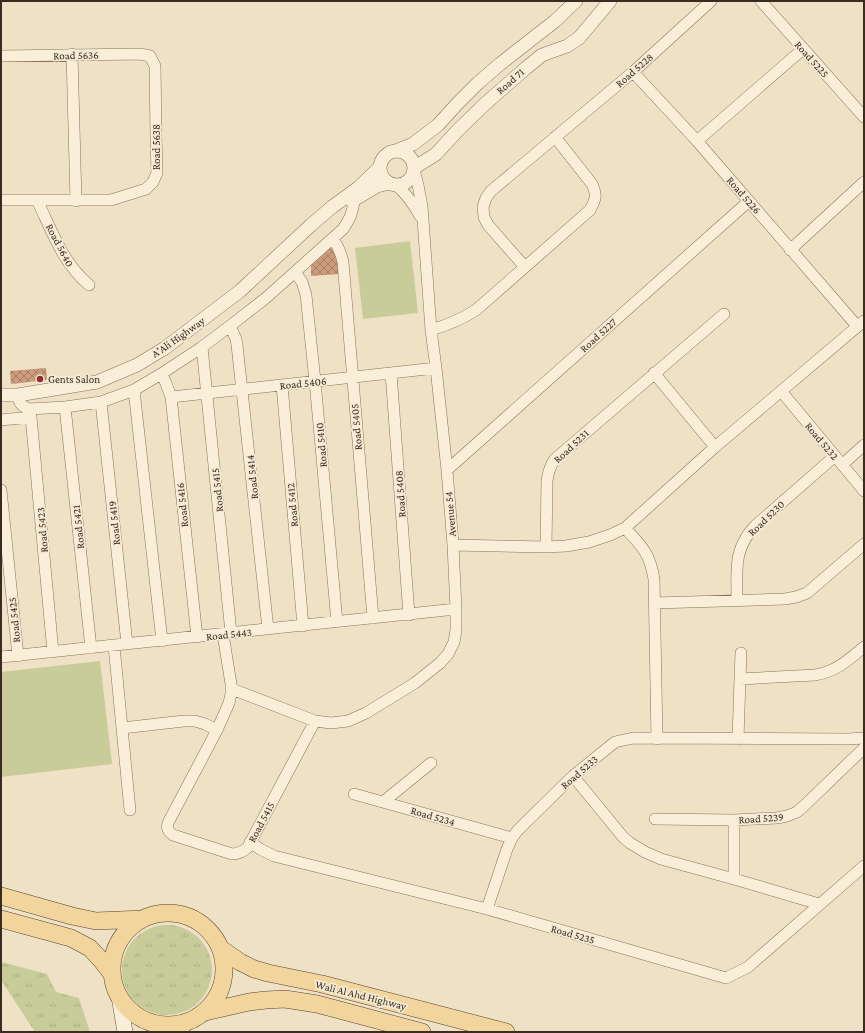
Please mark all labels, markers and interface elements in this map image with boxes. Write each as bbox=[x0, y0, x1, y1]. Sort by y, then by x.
street label: Road 5225 bbox=[793, 38, 831, 80]
street label: Road 5636 bbox=[53, 49, 99, 61]
street label: Road 5228 bbox=[613, 50, 655, 89]
street label: Road 71 bbox=[494, 65, 527, 96]
street label: Road 5638 bbox=[150, 124, 162, 170]
street label: Road 5226 bbox=[725, 174, 763, 216]
street label: Road 5640 bbox=[44, 221, 76, 269]
street label: A'Ali Highway bbox=[149, 314, 208, 361]
street label: Road 5227 bbox=[577, 316, 619, 354]
place label: Gents Salon bbox=[48, 373, 100, 385]
marker: Gents Salon bbox=[35, 374, 45, 384]
street label: Road 5406 bbox=[279, 375, 327, 391]
street label: Road 5405 bbox=[348, 403, 364, 451]
street label: Road 5232 bbox=[803, 420, 841, 462]
street label: Road 5410 bbox=[313, 422, 329, 468]
street label: Road 5231 bbox=[551, 427, 591, 465]
street label: Road 5414 bbox=[244, 454, 260, 500]
street label: Road 5415 bbox=[209, 467, 225, 513]
street label: Road 5408 bbox=[392, 470, 408, 518]
street label: Road 5416 bbox=[174, 482, 190, 528]
street label: Road 5412 bbox=[284, 483, 300, 527]
street label: Avenue 54 bbox=[442, 491, 458, 537]
street label: Road 5230 bbox=[745, 498, 787, 538]
street label: Road 5419 bbox=[106, 500, 122, 546]
street label: Road 5421 bbox=[70, 504, 86, 549]
street label: Road 5423 bbox=[34, 507, 50, 553]
street label: Road 5425 bbox=[6, 597, 22, 643]
street label: Road 5443 bbox=[206, 626, 252, 642]
street label: Road 5233 bbox=[558, 753, 600, 791]
street label: Road 5415 bbox=[245, 800, 277, 844]
street label: Road 5234 bbox=[410, 804, 457, 828]
street label: Road 5239 bbox=[738, 810, 784, 826]
street label: Road 5235 bbox=[550, 922, 596, 946]
street label: Wali Al Ahd Highway bbox=[314, 978, 409, 1013]

